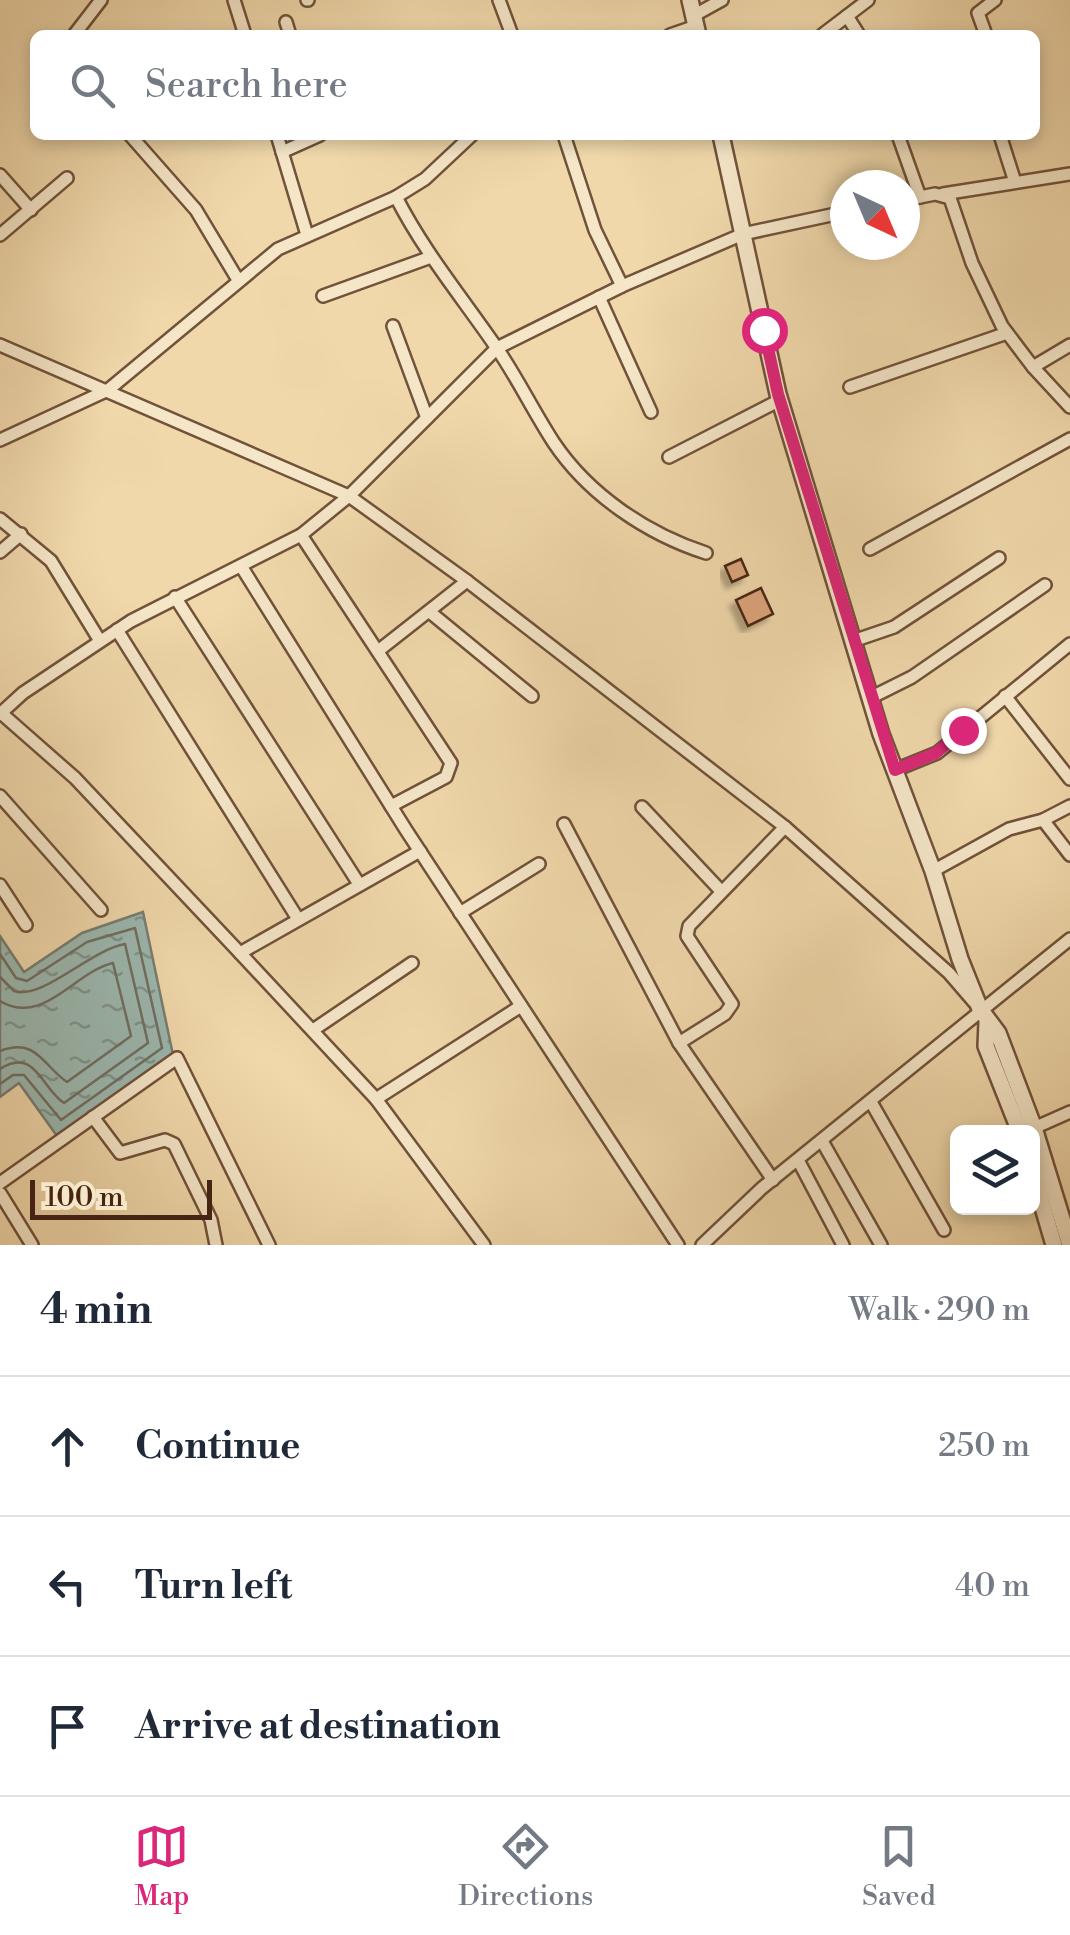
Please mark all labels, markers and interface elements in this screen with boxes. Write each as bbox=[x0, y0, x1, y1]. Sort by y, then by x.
search box bbox=[30, 30, 1040, 140]
icon: search bbox=[65, 58, 120, 113]
text: Search here bbox=[145, 62, 348, 109]
north arrow bbox=[830, 170, 920, 260]
route start bbox=[742, 308, 788, 354]
route end bbox=[941, 708, 987, 754]
map controls bbox=[950, 1125, 1040, 1215]
button: layers bbox=[950, 1125, 1040, 1215]
scale bar bbox=[30, 1175, 212, 1220]
text: 100 m bbox=[45, 1180, 124, 1215]
text: 4 min bbox=[40, 1284, 152, 1337]
text: Walk · 290 m bbox=[849, 1290, 1030, 1330]
icon: ahead bbox=[40, 1419, 95, 1474]
text: Continue bbox=[135, 1423, 300, 1470]
text: 250 m bbox=[938, 1426, 1030, 1466]
icon: left bbox=[40, 1559, 95, 1614]
text: Turn left bbox=[135, 1563, 292, 1610]
text: 40 m bbox=[955, 1566, 1030, 1606]
icon: arrive bbox=[40, 1699, 95, 1754]
text: Arrive at destination bbox=[135, 1703, 501, 1750]
tab: Map bbox=[134, 1819, 189, 1914]
tab: Directions bbox=[458, 1819, 593, 1914]
tab: Saved bbox=[862, 1819, 936, 1914]

